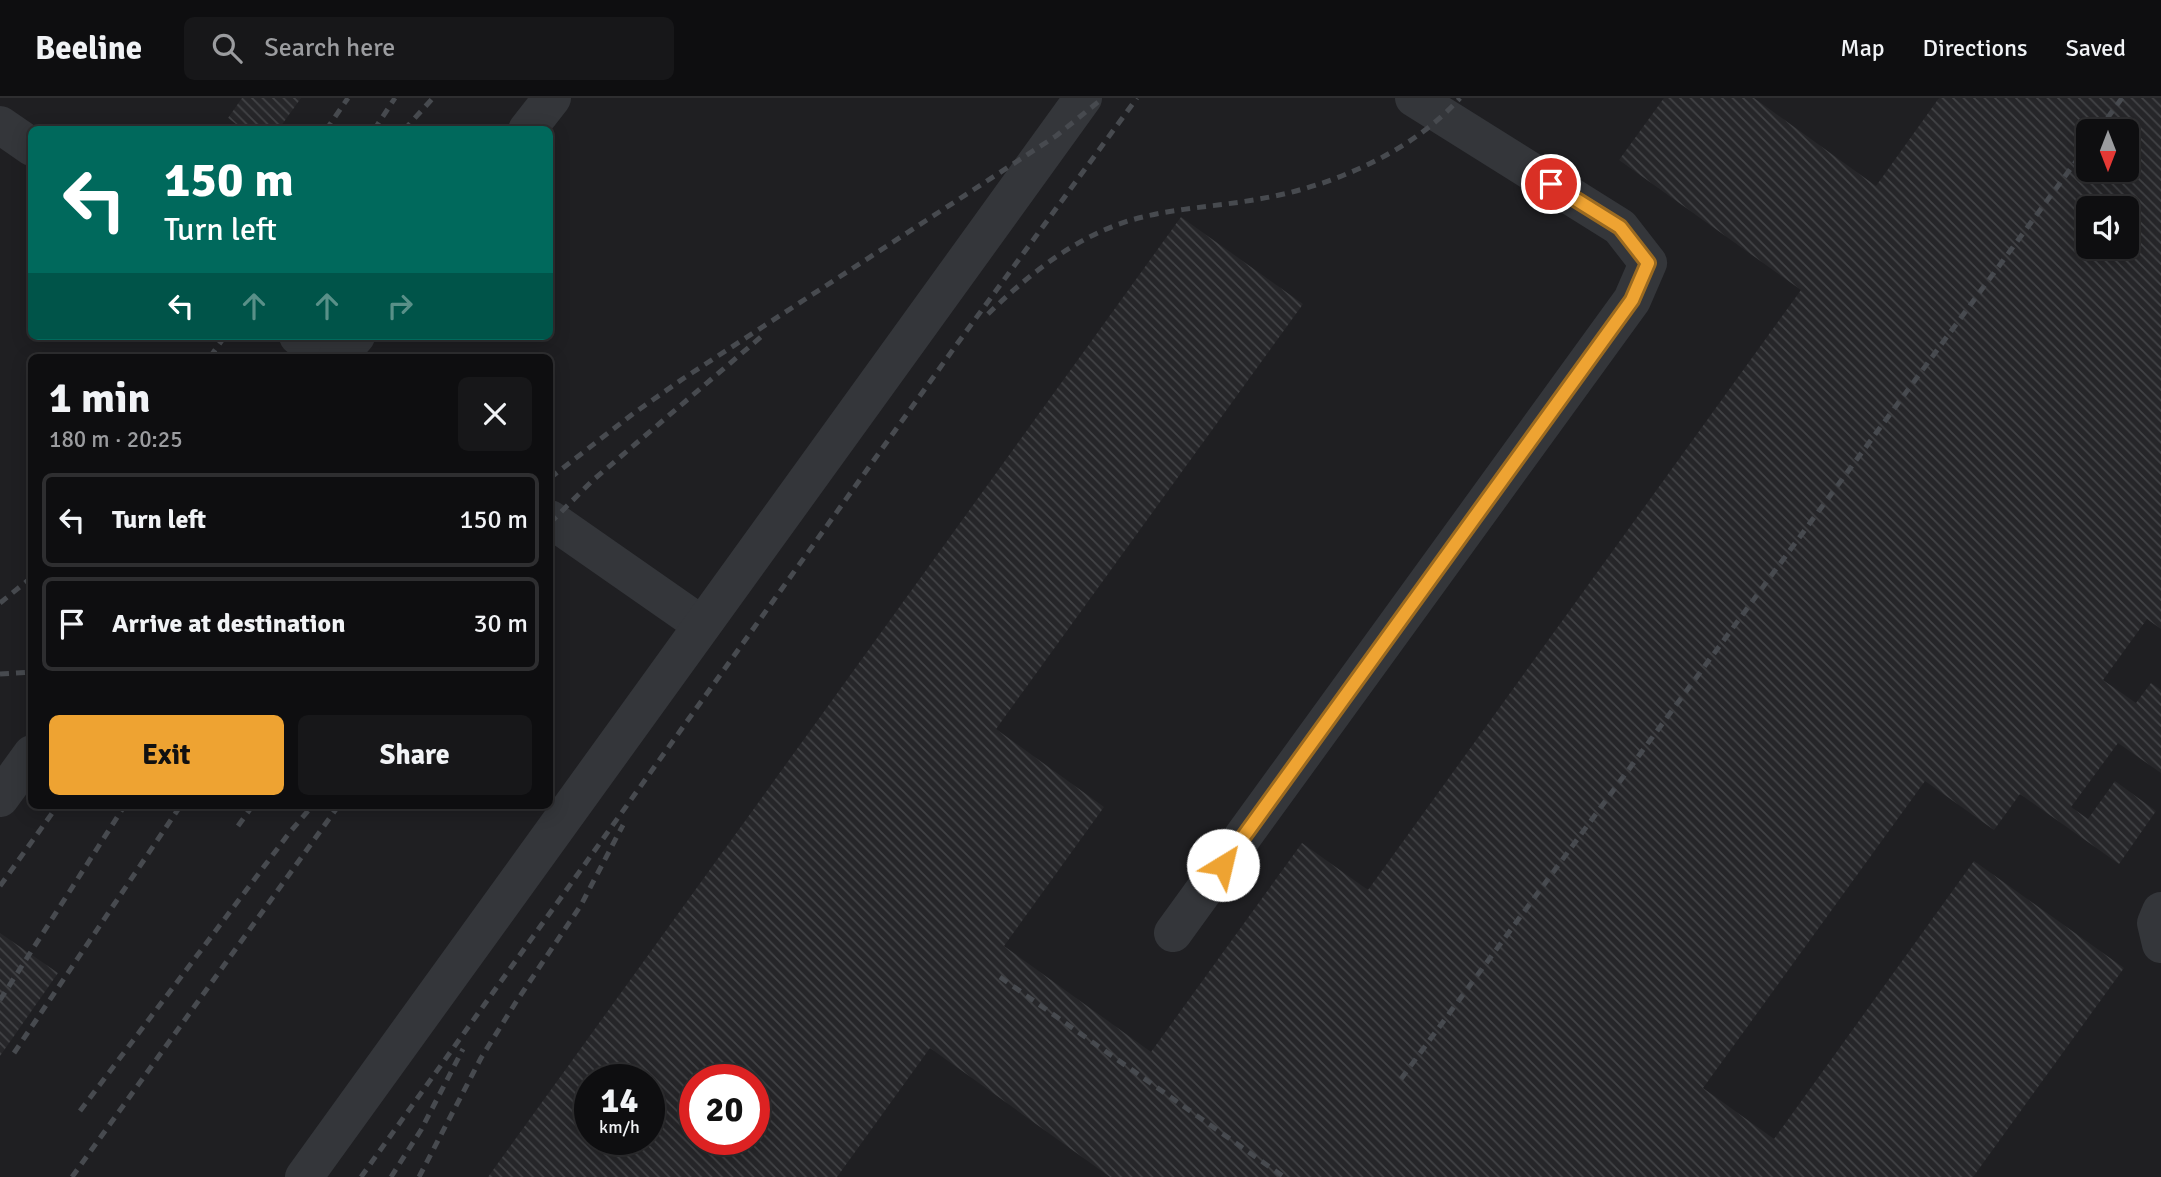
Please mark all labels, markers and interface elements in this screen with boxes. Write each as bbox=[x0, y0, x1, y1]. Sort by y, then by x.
search box bbox=[184, 17, 674, 80]
text: Beeline bbox=[35, 28, 142, 69]
icon: search bbox=[208, 29, 246, 67]
text: Search here bbox=[264, 32, 395, 64]
text: Map bbox=[1840, 33, 1885, 63]
text: Directions bbox=[1923, 33, 2028, 63]
text: Saved bbox=[2066, 33, 2126, 63]
north arrow bbox=[2076, 119, 2138, 182]
map controls bbox=[2076, 119, 2139, 259]
text: 150 m bbox=[164, 150, 294, 210]
icon: left bbox=[49, 154, 140, 245]
pin bbox=[1521, 154, 1581, 214]
icon: arrive bbox=[1532, 165, 1570, 203]
button: sound bbox=[2076, 196, 2139, 259]
text: Turn left bbox=[164, 210, 277, 249]
icon: left bbox=[162, 287, 200, 325]
icon: ahead bbox=[235, 287, 273, 325]
icon: ahead bbox=[308, 287, 346, 325]
icon: right bbox=[381, 287, 419, 325]
text: 1 min bbox=[49, 373, 150, 424]
button: close bbox=[458, 377, 532, 451]
text: 180 m · 20:25 bbox=[49, 425, 183, 454]
icon: left bbox=[53, 501, 91, 539]
text: Turn left bbox=[112, 504, 206, 536]
text: 150 m bbox=[459, 504, 528, 536]
icon: arrive bbox=[53, 605, 91, 643]
text: Arrive at destination bbox=[112, 608, 345, 640]
text: 30 m bbox=[473, 608, 528, 640]
button: Exit bbox=[49, 715, 284, 795]
button: Share bbox=[298, 715, 532, 795]
position arrow bbox=[1186, 828, 1260, 902]
speed limit sign: 20 bbox=[679, 1064, 770, 1155]
text: 14 bbox=[601, 1079, 638, 1122]
text: km/h bbox=[599, 1116, 640, 1138]

